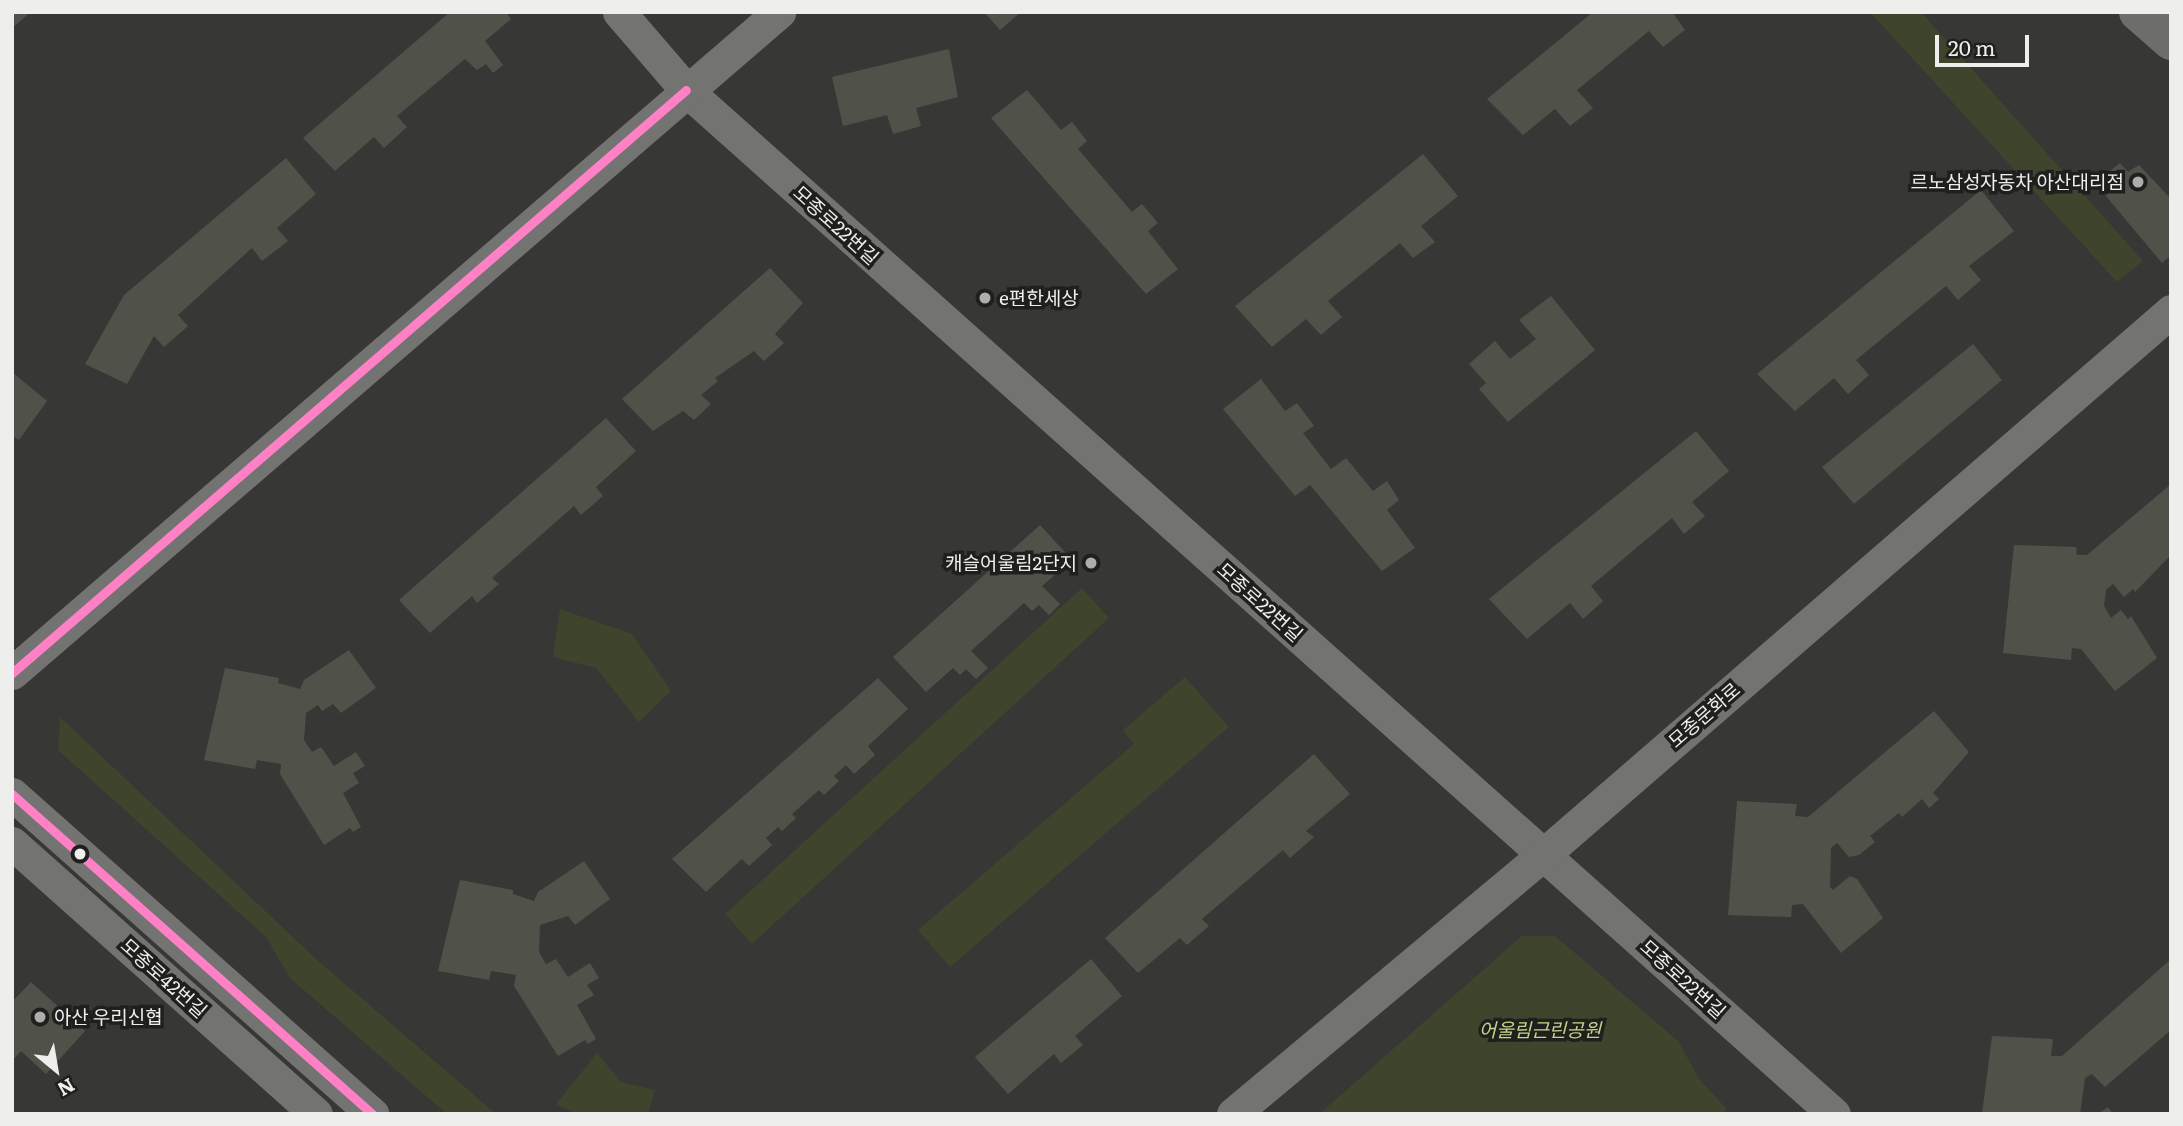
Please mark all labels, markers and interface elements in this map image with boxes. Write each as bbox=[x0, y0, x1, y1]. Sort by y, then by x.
scale bar bbox=[1938, 21, 2032, 65]
text: 20 m bbox=[1948, 31, 1995, 62]
place label: 르노삼성자동차 아산대리점 bbox=[1910, 171, 2124, 193]
marker: 르노삼성자동차 아산대리점 bbox=[2130, 174, 2146, 190]
street label: 모종로22번길 bbox=[789, 181, 883, 269]
place label: e편한세상 bbox=[999, 287, 1079, 309]
marker: e편한세상 bbox=[977, 290, 993, 306]
place label: 캐슬어울림2단지 bbox=[945, 552, 1077, 574]
marker: 캐슬어울림2단지 bbox=[1083, 555, 1099, 571]
street label: 모종로22번길 bbox=[1213, 558, 1307, 646]
street label: 모종문화로 bbox=[1664, 678, 1744, 752]
unlabelled marker bbox=[73, 847, 87, 861]
street label: 모종로42번길 bbox=[116, 934, 212, 1022]
street label: 모종로22번길 bbox=[1636, 935, 1730, 1023]
place label: 아산 우리신협 bbox=[54, 1006, 163, 1028]
marker: 아산 우리신협 bbox=[32, 1009, 48, 1025]
park label: 어울림근린공원 bbox=[1479, 1019, 1601, 1041]
north arrow bbox=[21, 1035, 91, 1105]
text: N bbox=[53, 1072, 80, 1104]

